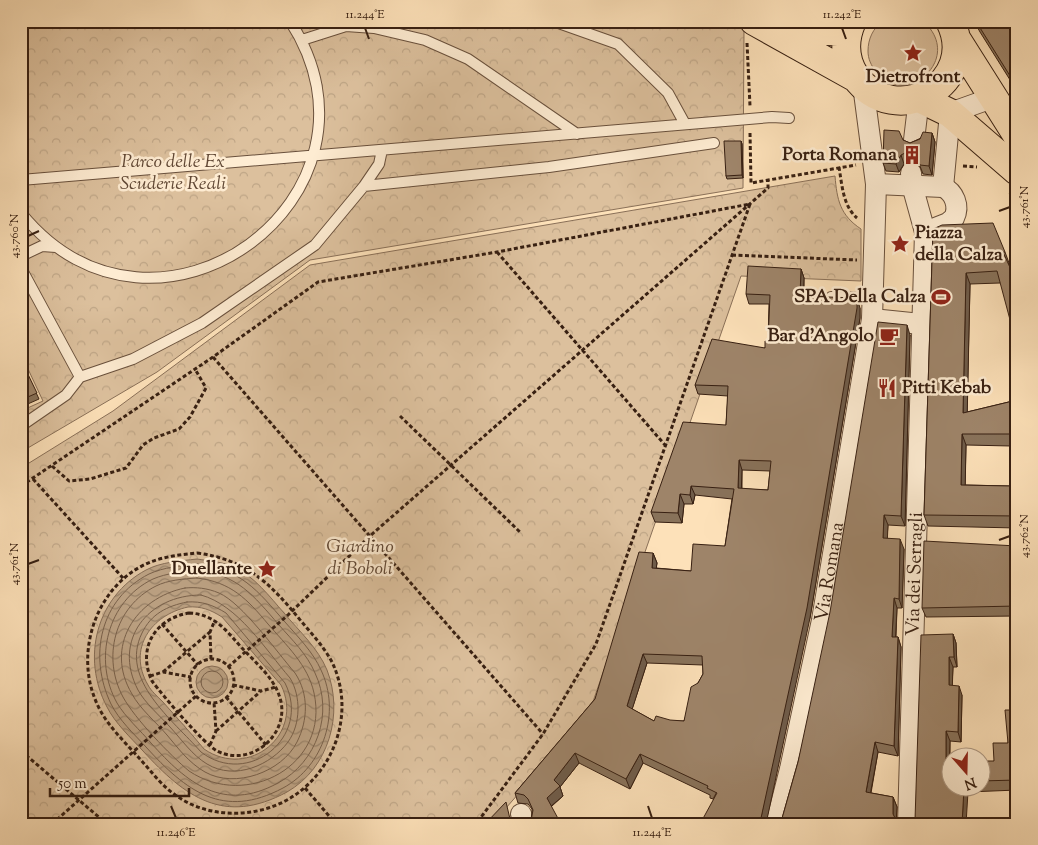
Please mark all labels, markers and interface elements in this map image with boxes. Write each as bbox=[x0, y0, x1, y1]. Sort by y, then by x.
text: 11.244°E bbox=[345, 6, 385, 24]
text: 11.242°E bbox=[823, 6, 862, 24]
place icon: Dietrofront bbox=[902, 42, 924, 64]
place label: Dietrofront bbox=[866, 64, 961, 91]
place label: Porta Romana bbox=[782, 142, 897, 169]
building icon: Porta Romana bbox=[901, 144, 923, 166]
park label: Parco delle Ex Scuderie Reali bbox=[120, 149, 226, 198]
text: 43.761°N bbox=[1016, 185, 1034, 228]
text: 43.760°N bbox=[6, 213, 24, 258]
place label: Piazza della Calza bbox=[915, 220, 1003, 269]
place icon: Piazza della Calza bbox=[889, 233, 911, 255]
place label: SPA Della Calza bbox=[794, 284, 926, 311]
sports icon: SPA Della Calza bbox=[930, 286, 952, 308]
place label: Bar d'Angolo bbox=[768, 323, 875, 350]
cafe icon: Bar d'Angolo bbox=[878, 325, 900, 347]
place label: Pitti Kebab bbox=[902, 375, 992, 402]
restaurant icon: Pitti Kebab bbox=[876, 377, 898, 399]
street label: Via dei Serragli bbox=[900, 512, 930, 637]
text: 43.762°N bbox=[1016, 514, 1034, 558]
street label: Via Romana bbox=[808, 520, 852, 624]
park label: Giardino di Boboli bbox=[326, 534, 394, 583]
text: 43.761°N bbox=[6, 542, 24, 585]
place label: Duellante bbox=[171, 556, 252, 583]
place icon: Duellante bbox=[256, 558, 278, 580]
north arrow bbox=[940, 748, 990, 798]
scale bar bbox=[50, 765, 189, 797]
text: N bbox=[961, 771, 978, 794]
text: 50 m bbox=[57, 774, 87, 795]
text: 11.246°E bbox=[156, 824, 196, 842]
text: 11.244°E bbox=[632, 824, 672, 842]

